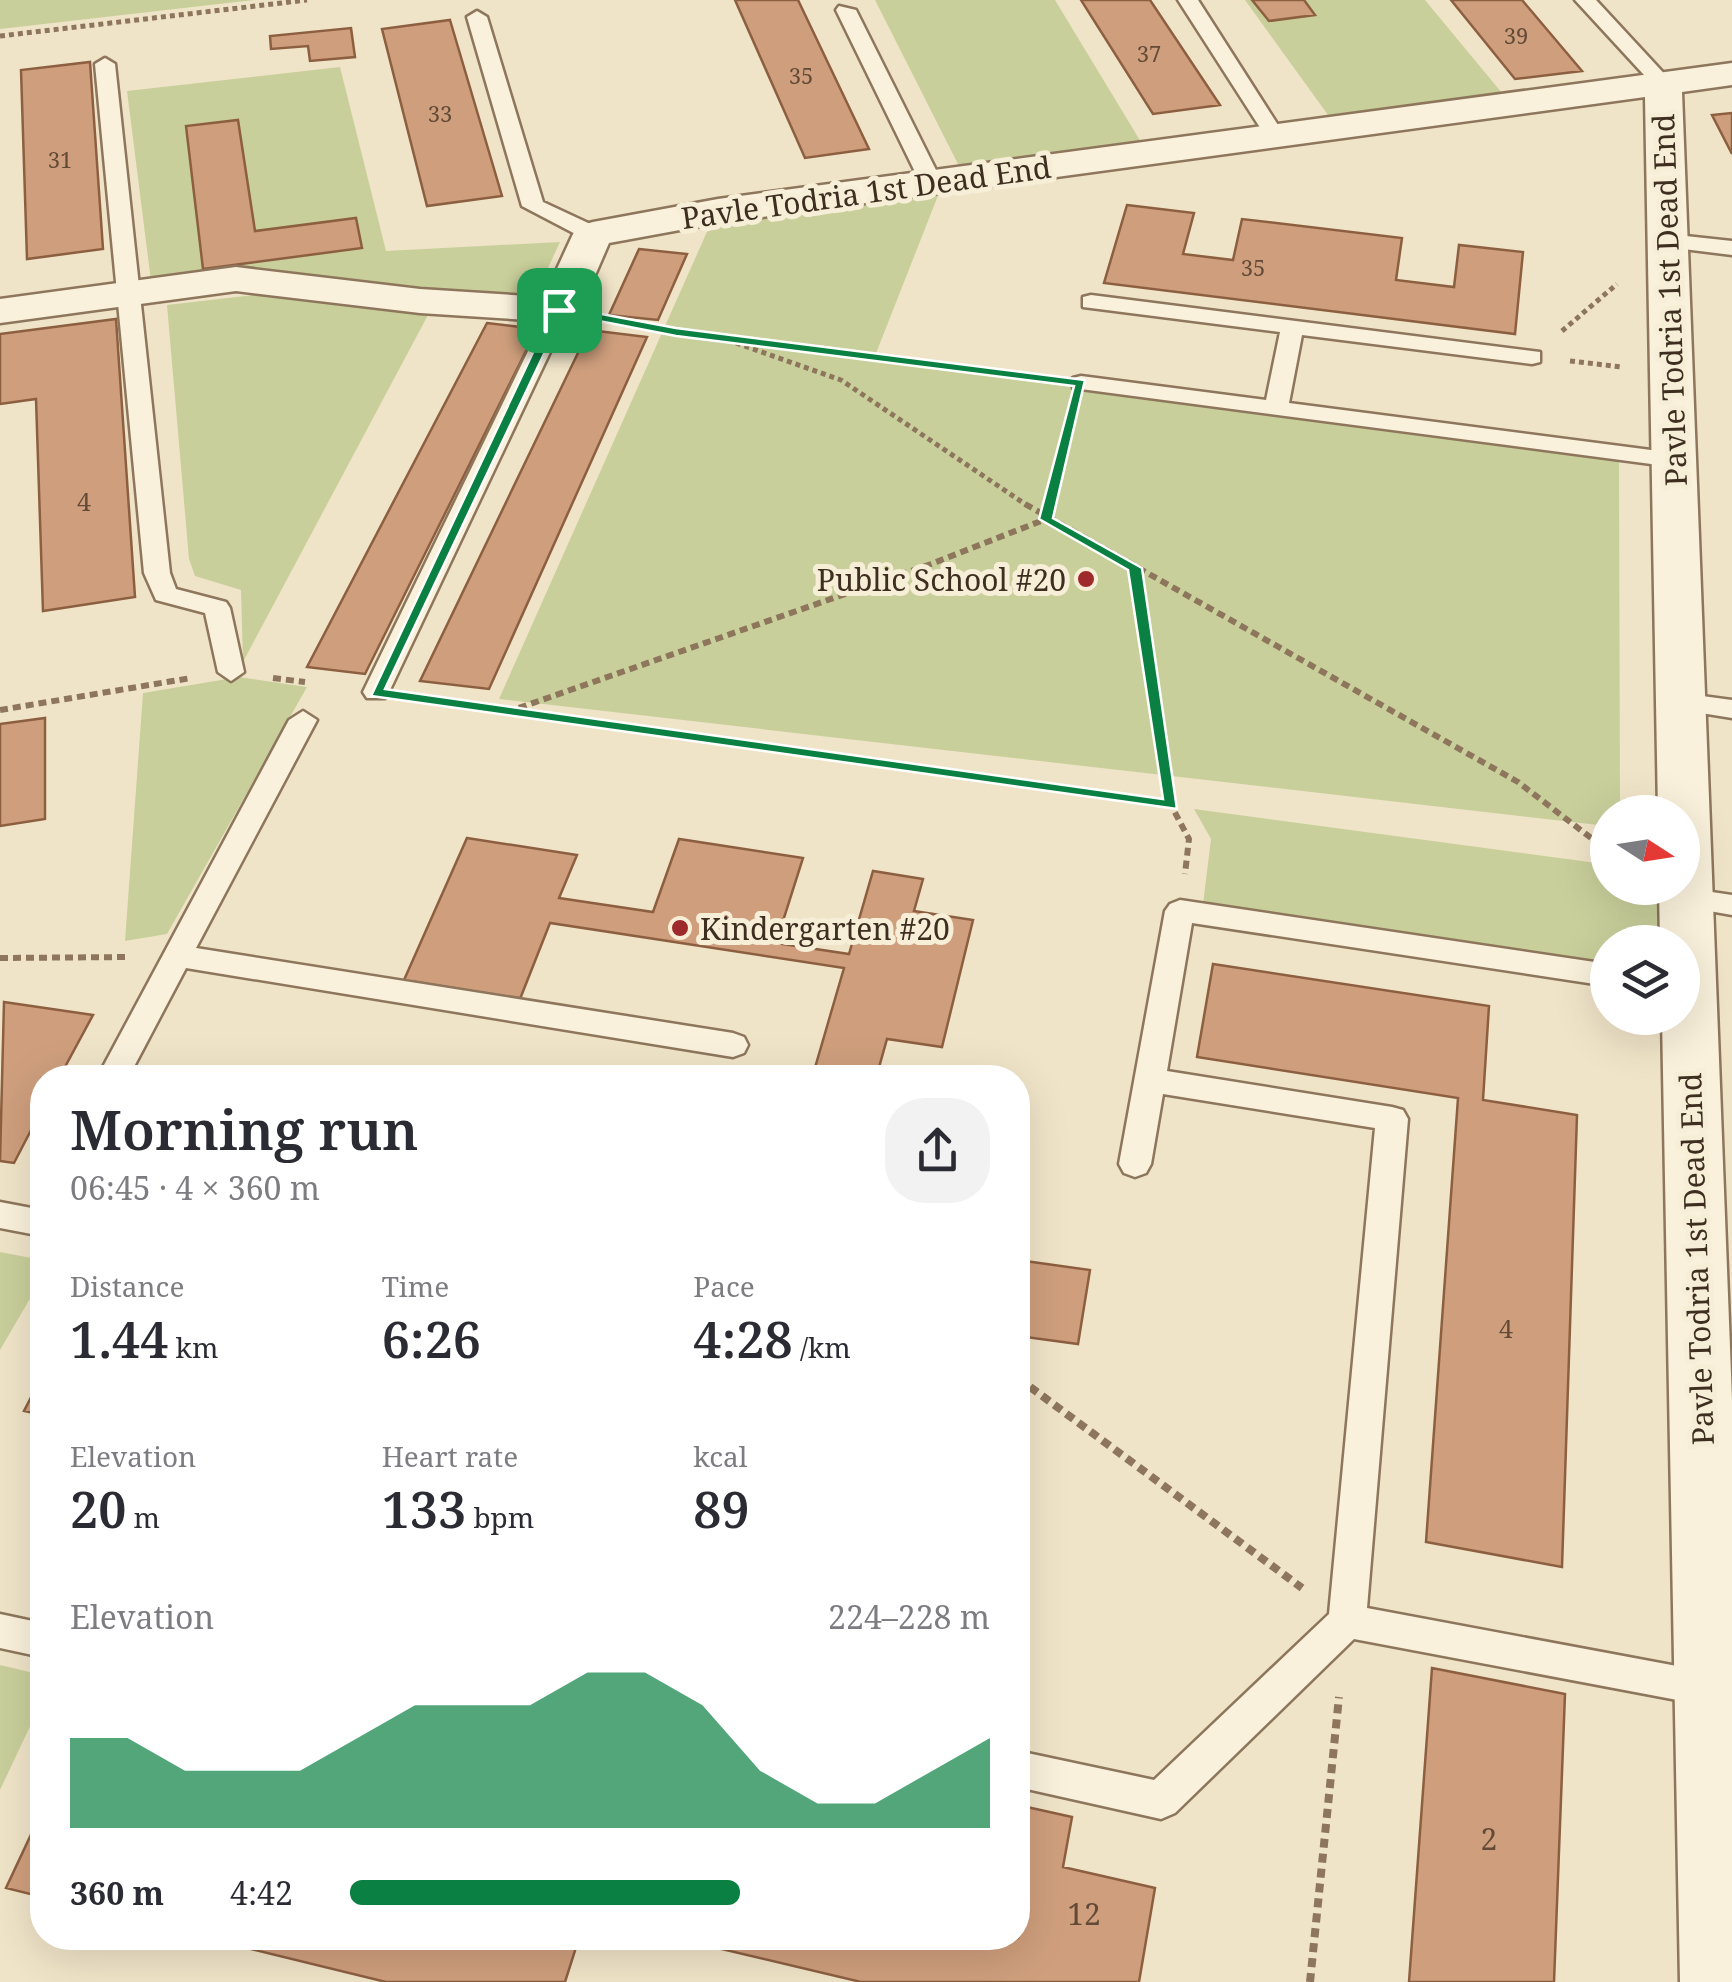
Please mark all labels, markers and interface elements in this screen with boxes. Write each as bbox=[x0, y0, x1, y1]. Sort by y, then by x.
house number: 39 bbox=[1504, 20, 1528, 50]
house number: 37 bbox=[1137, 38, 1161, 68]
house number: 35 bbox=[789, 60, 813, 90]
house number: 33 bbox=[428, 98, 452, 128]
street label: Pavle Todria 1st Dead End bbox=[1642, 113, 1696, 487]
house number: 31 bbox=[48, 144, 72, 174]
street label: Pavle Todria 1st Dead End bbox=[679, 146, 1053, 238]
house number: 35 bbox=[1241, 252, 1265, 282]
pin bbox=[517, 268, 602, 353]
icon: arrive bbox=[532, 283, 587, 338]
house number: 4 bbox=[77, 484, 91, 518]
place label: Public School #20 bbox=[817, 559, 1066, 600]
marker: Public School #20 bbox=[1075, 568, 1097, 590]
north arrow bbox=[1590, 795, 1700, 905]
map controls bbox=[1590, 795, 1700, 1035]
place label: Kindergarten #20 bbox=[700, 908, 950, 949]
marker: Kindergarten #20 bbox=[669, 917, 691, 939]
button: layers bbox=[1590, 925, 1700, 1035]
street label: Pavle Todria 1st Dead End bbox=[1669, 1072, 1723, 1446]
text: Morning run bbox=[70, 1091, 419, 1166]
button: share bbox=[885, 1098, 990, 1203]
text: 06:45 · 4 × 360 m bbox=[70, 1166, 320, 1209]
text: Distance bbox=[70, 1267, 184, 1305]
text: Time bbox=[382, 1267, 449, 1305]
text: Pace bbox=[693, 1267, 755, 1305]
text: 1.44 bbox=[70, 1305, 168, 1373]
text: 6:26 bbox=[382, 1305, 481, 1373]
text: 4:28 bbox=[693, 1305, 793, 1373]
house number: 4 bbox=[1499, 1311, 1513, 1345]
text: km bbox=[168, 1328, 218, 1366]
text: /km bbox=[793, 1328, 851, 1366]
text: Elevation bbox=[70, 1437, 196, 1475]
text: Heart rate bbox=[382, 1437, 518, 1475]
text: kcal bbox=[693, 1437, 747, 1475]
text: 20 bbox=[70, 1475, 126, 1543]
text: 133 bbox=[382, 1475, 466, 1543]
text: 89 bbox=[693, 1475, 750, 1543]
text: m bbox=[126, 1498, 160, 1536]
text: bpm bbox=[466, 1498, 534, 1536]
text: Elevation bbox=[70, 1595, 214, 1638]
text: 224–228 m bbox=[828, 1595, 990, 1638]
house number: 2 bbox=[1481, 1818, 1497, 1859]
text: 360 m bbox=[70, 1871, 164, 1914]
text: 4:42 bbox=[230, 1871, 293, 1914]
house number: 12 bbox=[1067, 1893, 1101, 1934]

